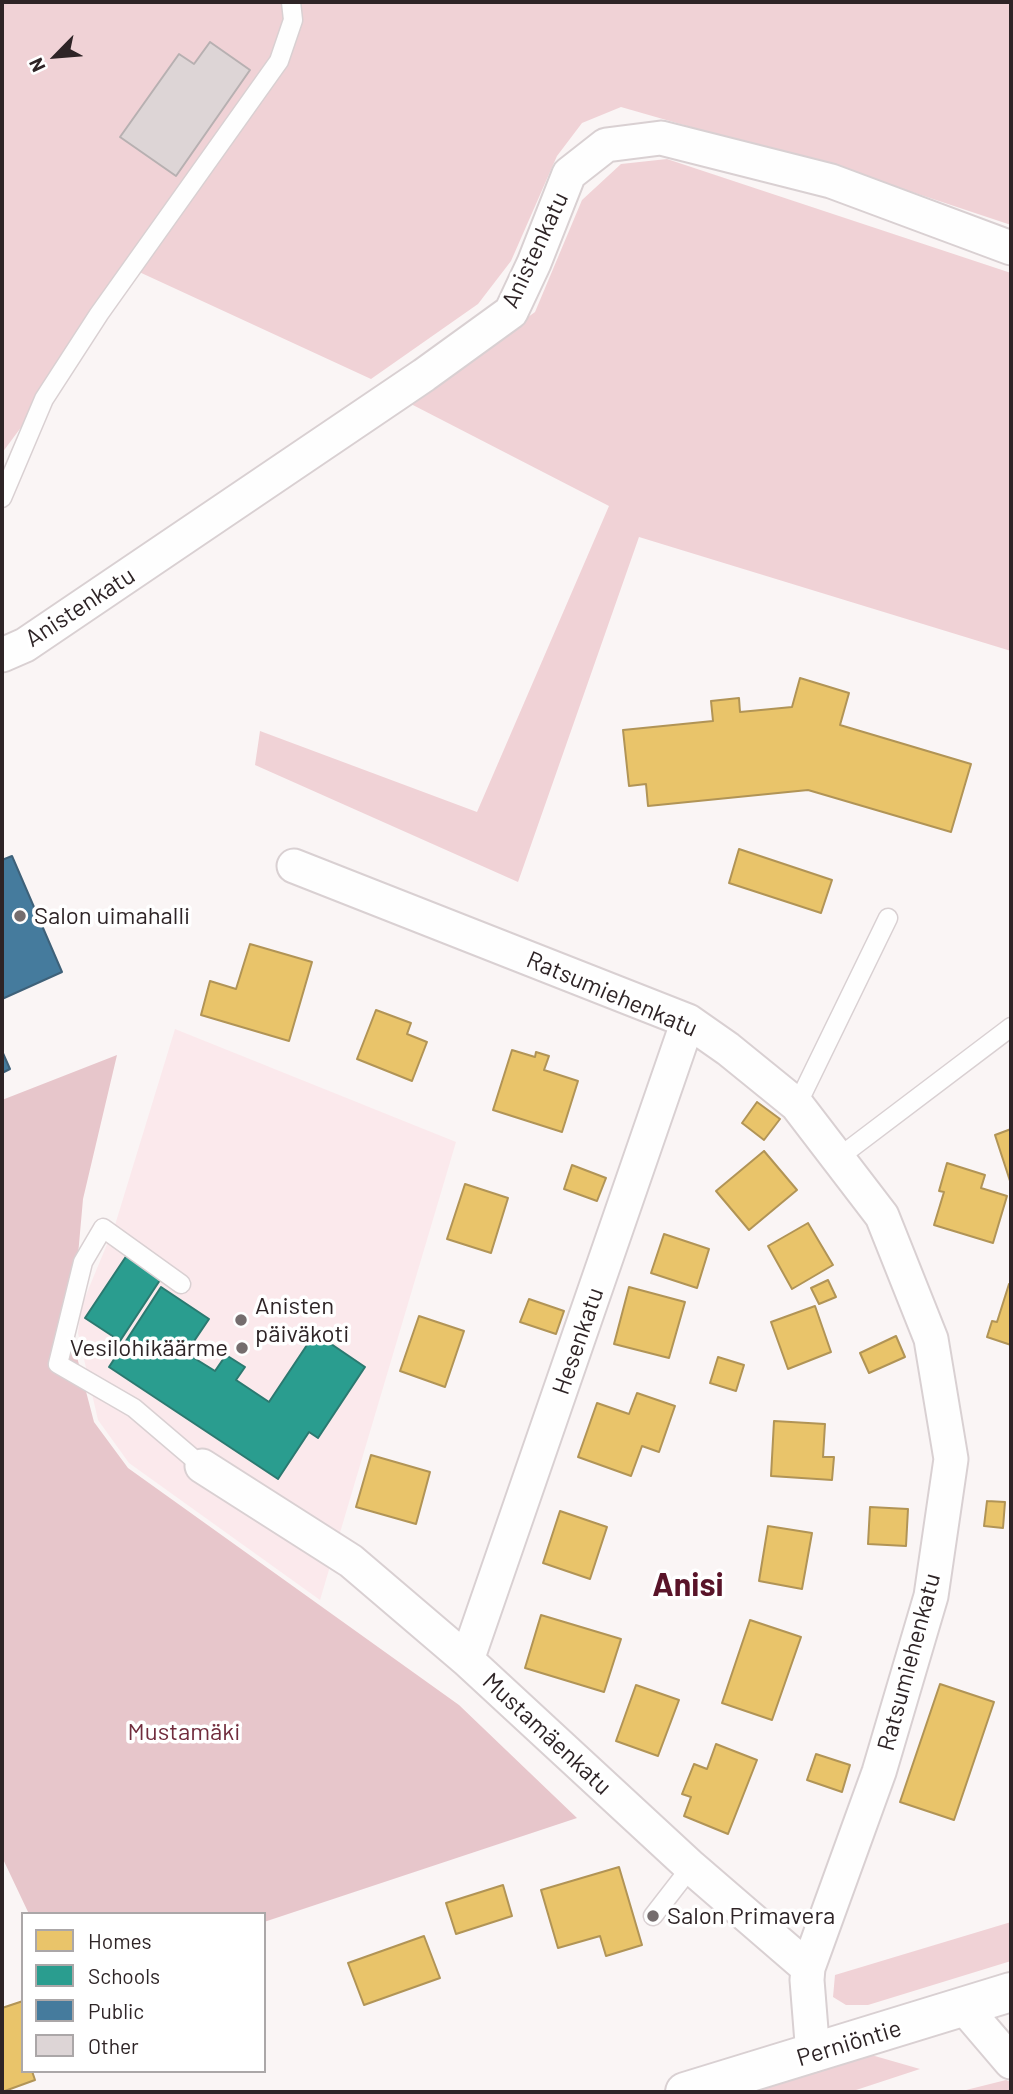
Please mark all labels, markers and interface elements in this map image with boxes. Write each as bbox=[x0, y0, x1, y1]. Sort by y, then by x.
north arrow bbox=[21, 21, 91, 91]
text: N bbox=[23, 55, 50, 76]
street label: Anistenkatu bbox=[496, 187, 574, 313]
street label: Anistenkatu bbox=[20, 561, 140, 653]
place label: Salon uimahalli bbox=[34, 902, 190, 930]
marker: Salon uimahalli bbox=[12, 908, 28, 924]
street label: Ratsumiehenkatu bbox=[522, 945, 702, 1043]
street label: Hesenkatu bbox=[546, 1284, 610, 1398]
place label: Anisten päiväkoti bbox=[255, 1292, 349, 1348]
marker: Anisten päiväkoti bbox=[233, 1312, 249, 1328]
place label: Vesilohikäärme bbox=[70, 1334, 228, 1362]
marker: Vesilohikäärme bbox=[234, 1340, 250, 1356]
district label: Anisi bbox=[652, 1566, 724, 1604]
street label: Ratsumiehenkatu bbox=[871, 1570, 947, 1754]
street label: Mustamäenkatu bbox=[477, 1667, 617, 1801]
park label: Mustamäki bbox=[128, 1718, 240, 1746]
place label: Salon Primavera bbox=[667, 1902, 835, 1930]
marker: Salon Primavera bbox=[645, 1908, 661, 1924]
legend bbox=[21, 1912, 266, 2073]
text: Homes bbox=[88, 1928, 152, 1953]
text: Schools bbox=[88, 1963, 160, 1988]
text: Public bbox=[88, 1998, 144, 2023]
street label: Perniöntie bbox=[793, 2013, 905, 2073]
text: Other bbox=[88, 2033, 139, 2058]

